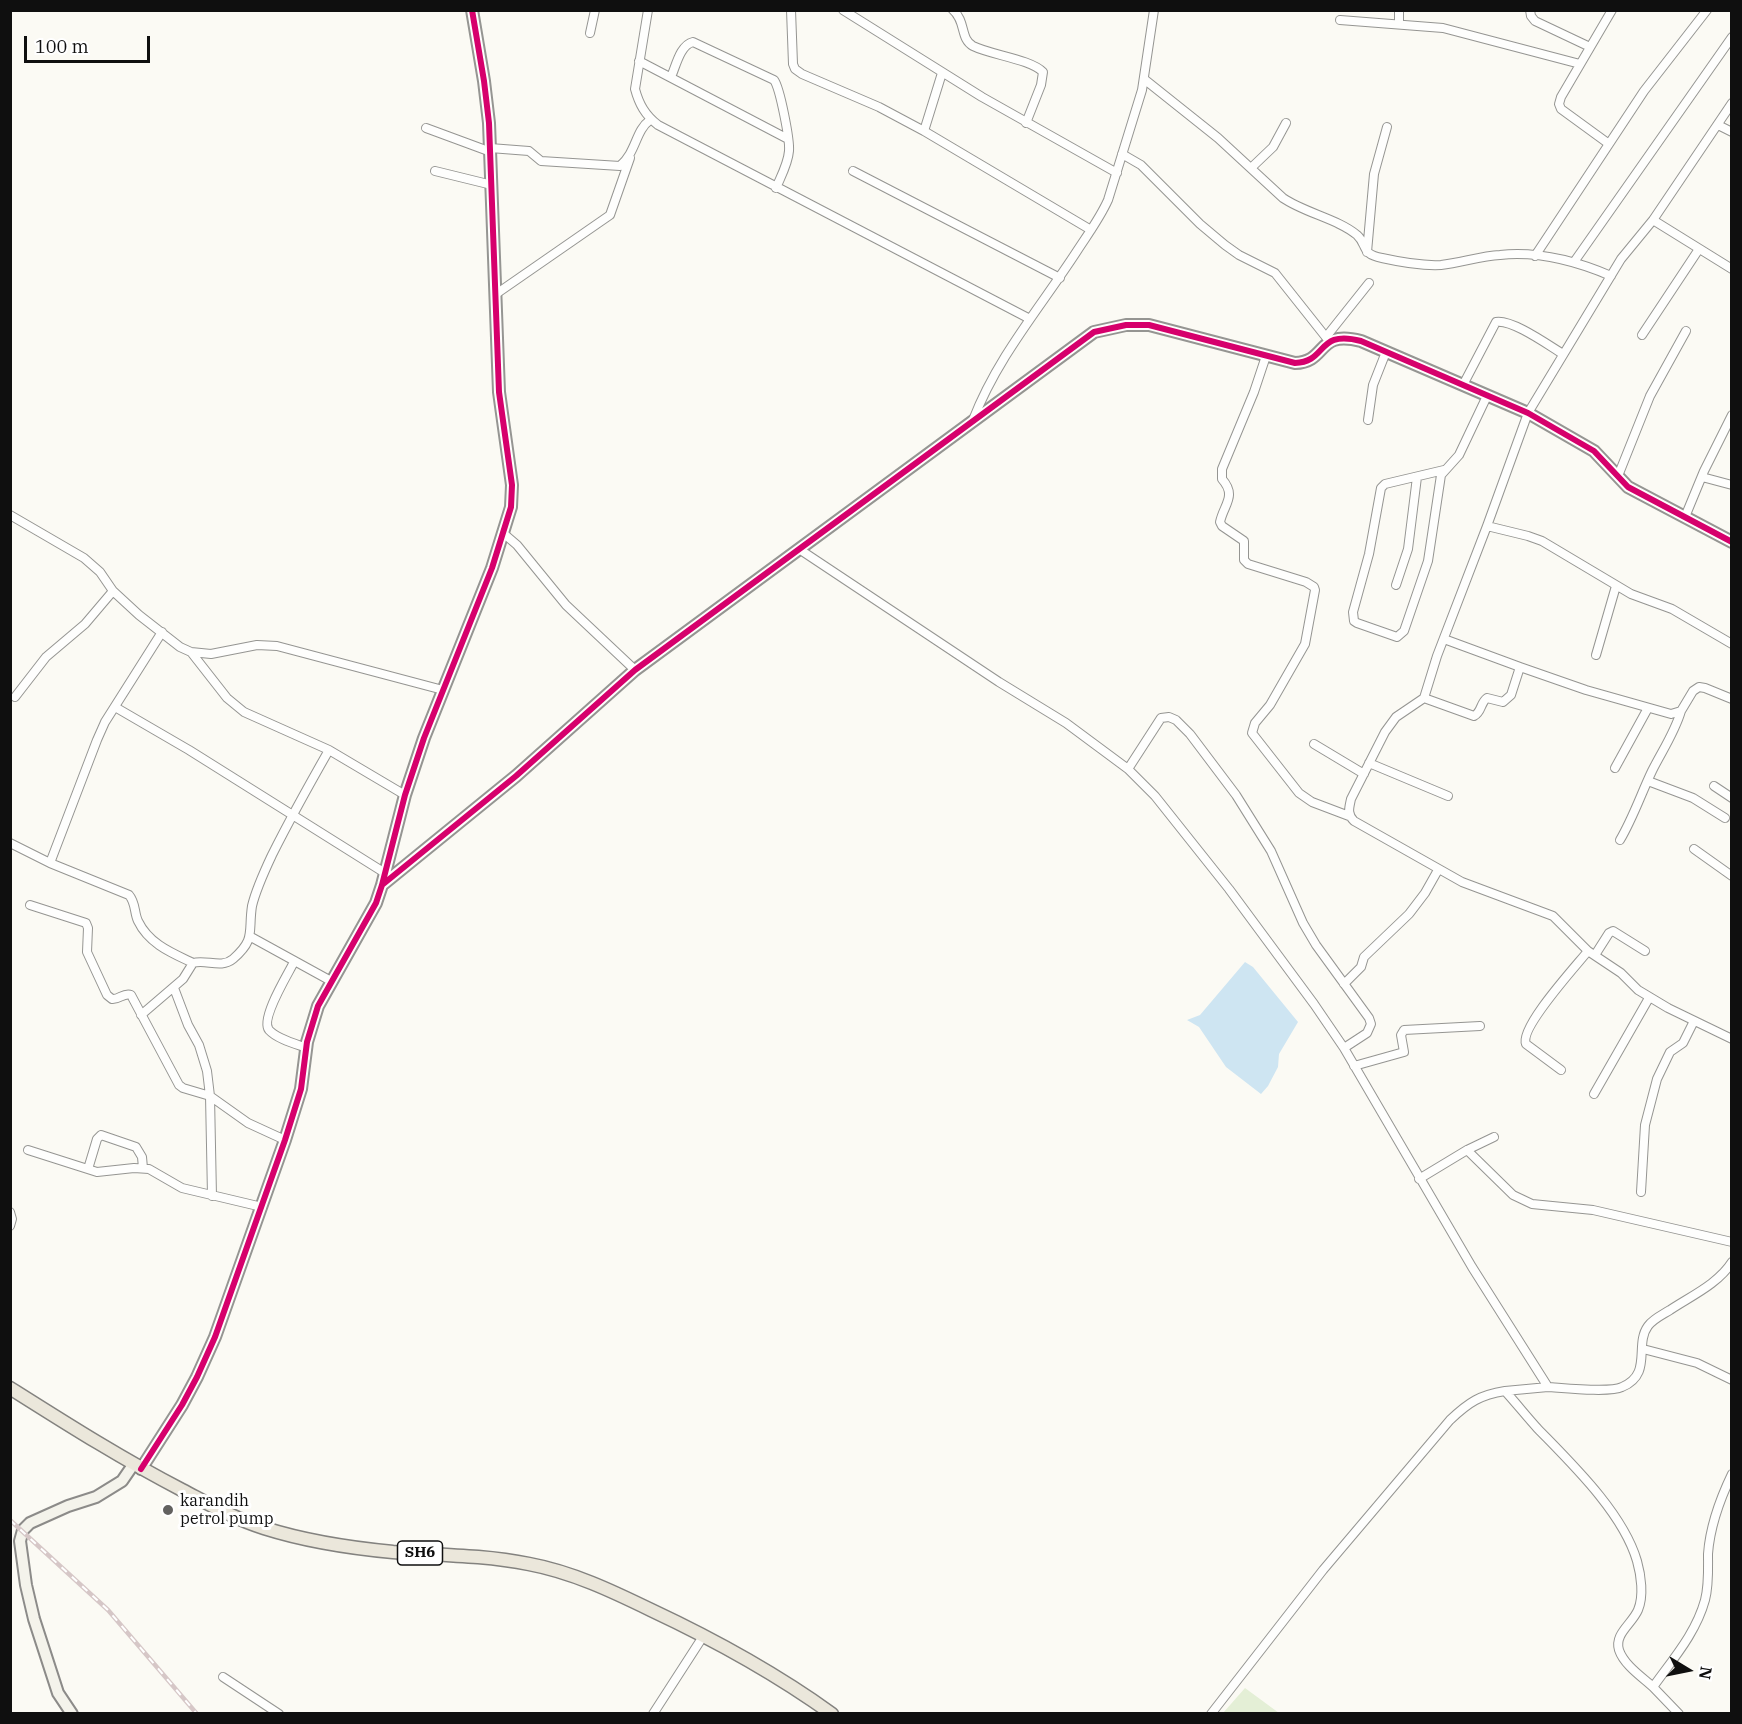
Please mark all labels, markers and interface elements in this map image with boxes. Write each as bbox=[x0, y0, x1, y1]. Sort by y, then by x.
scale bar bbox=[27, 24, 153, 62]
text: 100 m bbox=[35, 35, 89, 58]
place label: karandih petrol pump bbox=[180, 1491, 274, 1529]
marker: karandih petrol pump bbox=[161, 1503, 175, 1517]
road number: SH6 bbox=[398, 1541, 442, 1565]
north arrow bbox=[1658, 1640, 1718, 1700]
text: N bbox=[1695, 1665, 1717, 1681]

